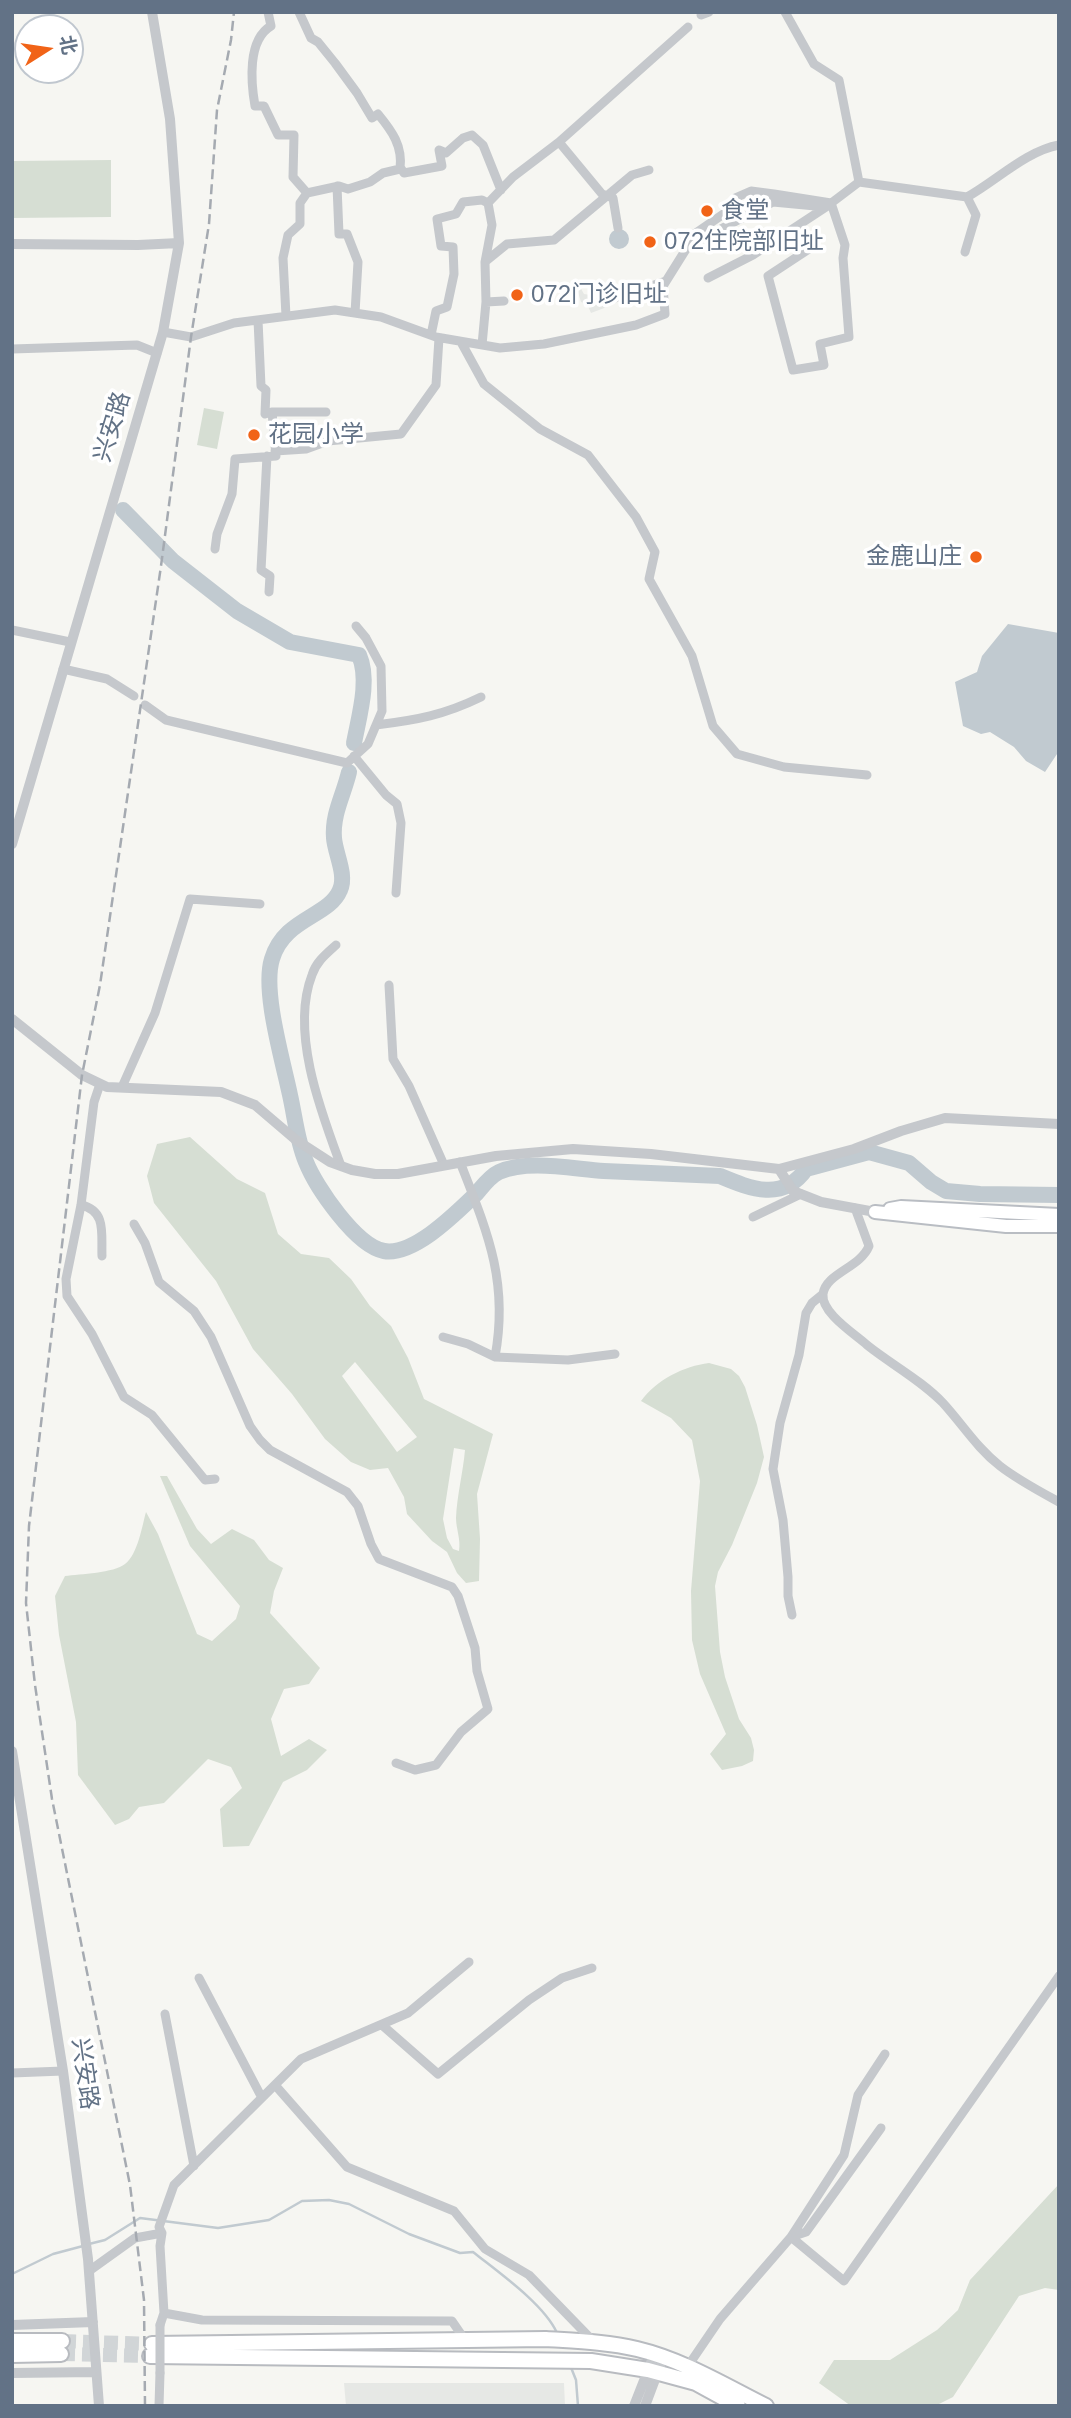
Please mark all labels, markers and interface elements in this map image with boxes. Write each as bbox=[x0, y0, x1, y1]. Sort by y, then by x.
north arrow bbox=[14, 14, 84, 84]
text: 北 bbox=[56, 33, 80, 56]
place label: 食堂 bbox=[721, 197, 769, 225]
marker: 食堂 bbox=[699, 203, 715, 219]
place label: 072住院部旧址 bbox=[664, 228, 824, 256]
marker: 072住院部旧址 bbox=[642, 234, 658, 250]
place label: 072门诊旧址 bbox=[531, 281, 667, 309]
marker: 072门诊旧址 bbox=[509, 287, 525, 303]
street label: 兴安路 bbox=[89, 388, 137, 466]
place label: 花园小学 bbox=[268, 421, 364, 449]
marker: 花园小学 bbox=[246, 427, 262, 443]
place label: 金鹿山庄 bbox=[866, 543, 962, 571]
marker: 金鹿山庄 bbox=[968, 549, 984, 565]
street label: 兴安路 bbox=[65, 2036, 103, 2112]

